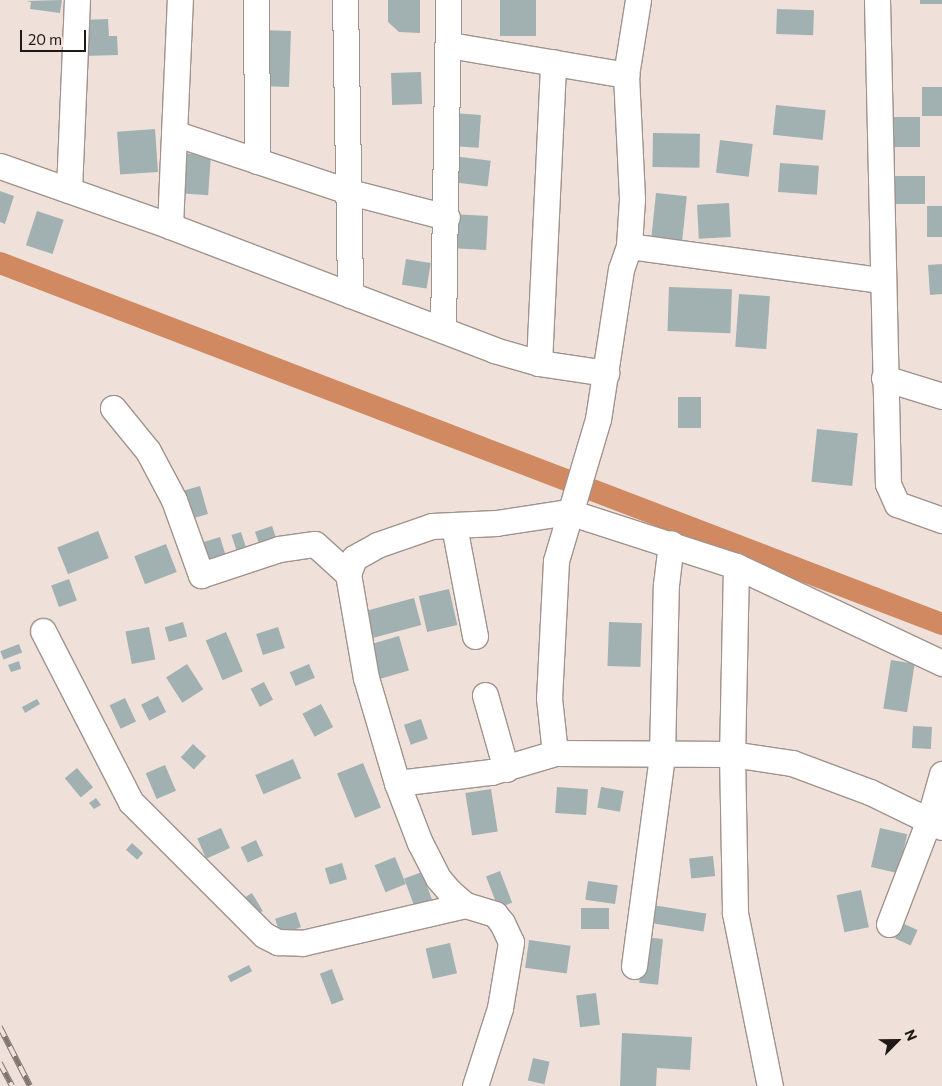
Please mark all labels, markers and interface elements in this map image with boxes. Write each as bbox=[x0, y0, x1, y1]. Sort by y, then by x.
scale bar bbox=[22, 20, 89, 52]
text: 20 m bbox=[28, 30, 62, 48]
north arrow bbox=[872, 1016, 922, 1066]
text: N bbox=[901, 1027, 921, 1043]

